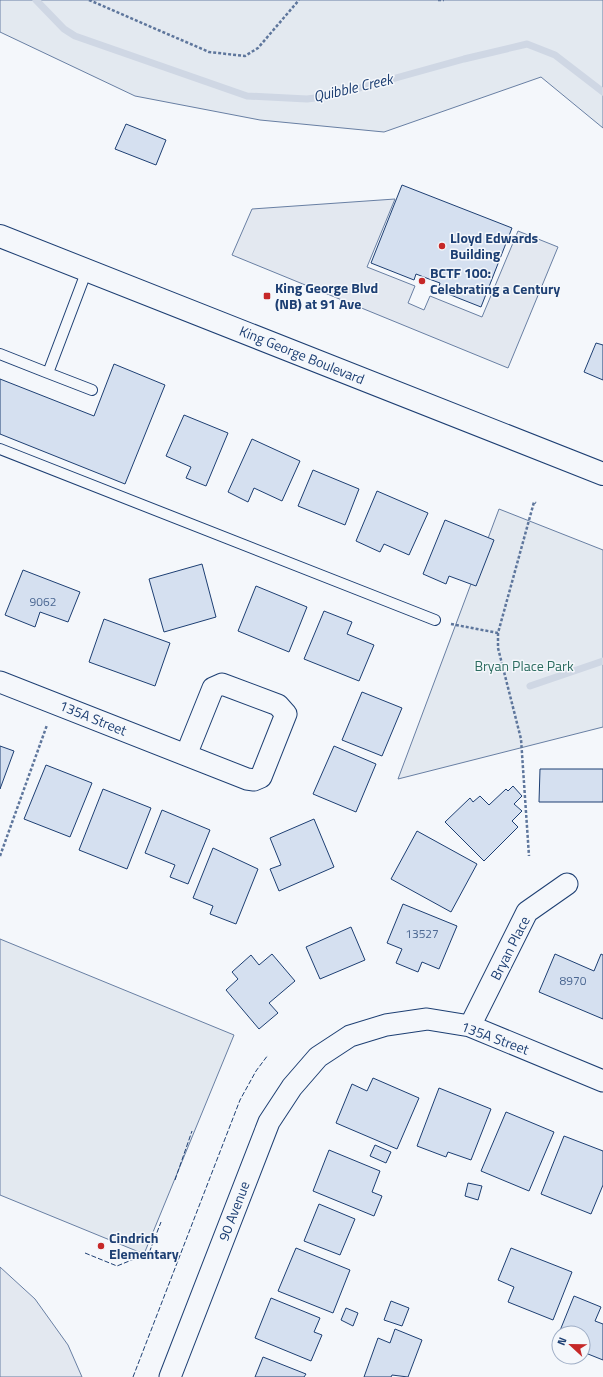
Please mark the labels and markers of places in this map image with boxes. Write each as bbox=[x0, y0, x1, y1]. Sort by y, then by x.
place label: Lloyd Edwards Building bbox=[450, 227, 539, 264]
marker: Lloyd Edwards Building bbox=[437, 241, 447, 251]
place label: BCTF 100: Celebrating a Century bbox=[430, 262, 560, 299]
marker: BCTF 100: Celebrating a Century bbox=[417, 276, 427, 286]
place label: King George Blvd (NB) at 91 Ave bbox=[275, 277, 378, 314]
marker: King George Blvd (NB) at 91 Ave bbox=[262, 291, 272, 301]
place label: Cindrich Elementary bbox=[109, 1227, 179, 1264]
marker: Cindrich Elementary bbox=[96, 1241, 106, 1251]

